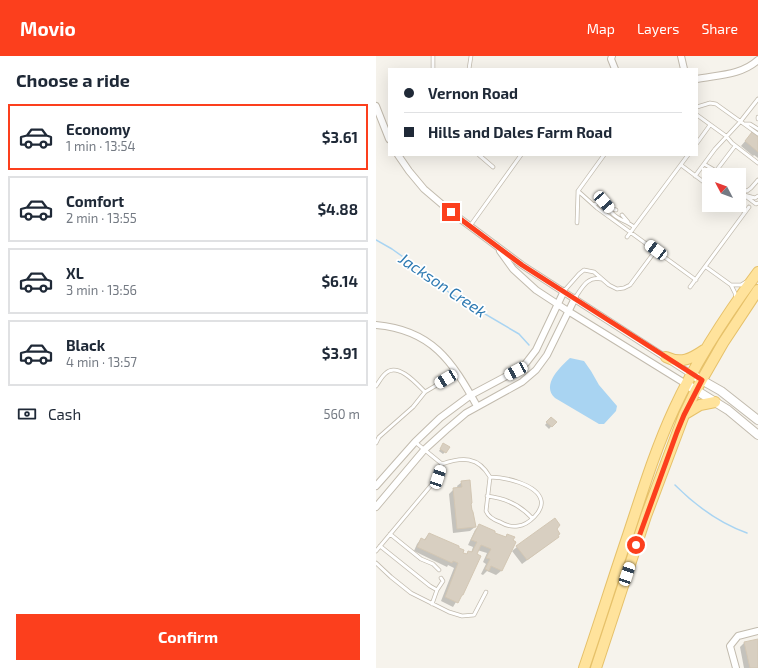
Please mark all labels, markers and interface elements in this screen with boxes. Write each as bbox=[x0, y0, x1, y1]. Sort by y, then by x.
text: Movio bbox=[20, 17, 76, 40]
text: Map bbox=[587, 20, 615, 37]
text: Layers bbox=[637, 20, 679, 37]
text: Share bbox=[701, 20, 738, 37]
text: Choose a ride bbox=[16, 69, 130, 91]
text: Vernon Road bbox=[428, 84, 518, 102]
icon: car bbox=[18, 119, 54, 155]
text: Economy bbox=[66, 120, 131, 138]
text: Hills and Dales Farm Road bbox=[428, 123, 612, 141]
text: $3.61 bbox=[322, 128, 358, 146]
text: 1 min · 13:54 bbox=[66, 138, 136, 154]
north arrow bbox=[702, 168, 746, 212]
map controls bbox=[702, 168, 746, 212]
car bbox=[592, 189, 616, 215]
icon: car bbox=[18, 191, 54, 227]
text: Comfort bbox=[66, 192, 124, 210]
text: $4.88 bbox=[317, 200, 358, 218]
route end bbox=[442, 203, 460, 221]
text: 2 min · 13:55 bbox=[66, 210, 137, 226]
car bbox=[643, 238, 669, 262]
water label: Jackson Creek bbox=[395, 248, 491, 321]
icon: car bbox=[18, 263, 54, 299]
text: XL bbox=[66, 264, 84, 282]
text: $6.14 bbox=[321, 272, 358, 290]
text: 3 min · 13:56 bbox=[66, 282, 137, 298]
icon: car bbox=[18, 335, 54, 371]
text: Black bbox=[66, 336, 105, 354]
text: $3.91 bbox=[322, 344, 358, 362]
text: 4 min · 13:57 bbox=[66, 354, 137, 370]
car bbox=[503, 360, 529, 382]
car bbox=[433, 368, 459, 390]
icon: cash bbox=[16, 403, 38, 425]
text: Cash bbox=[48, 405, 81, 423]
text: 560 m bbox=[323, 406, 360, 422]
car bbox=[429, 464, 447, 490]
route start bbox=[627, 536, 645, 554]
car bbox=[618, 561, 636, 587]
button: Confirm bbox=[16, 614, 360, 660]

